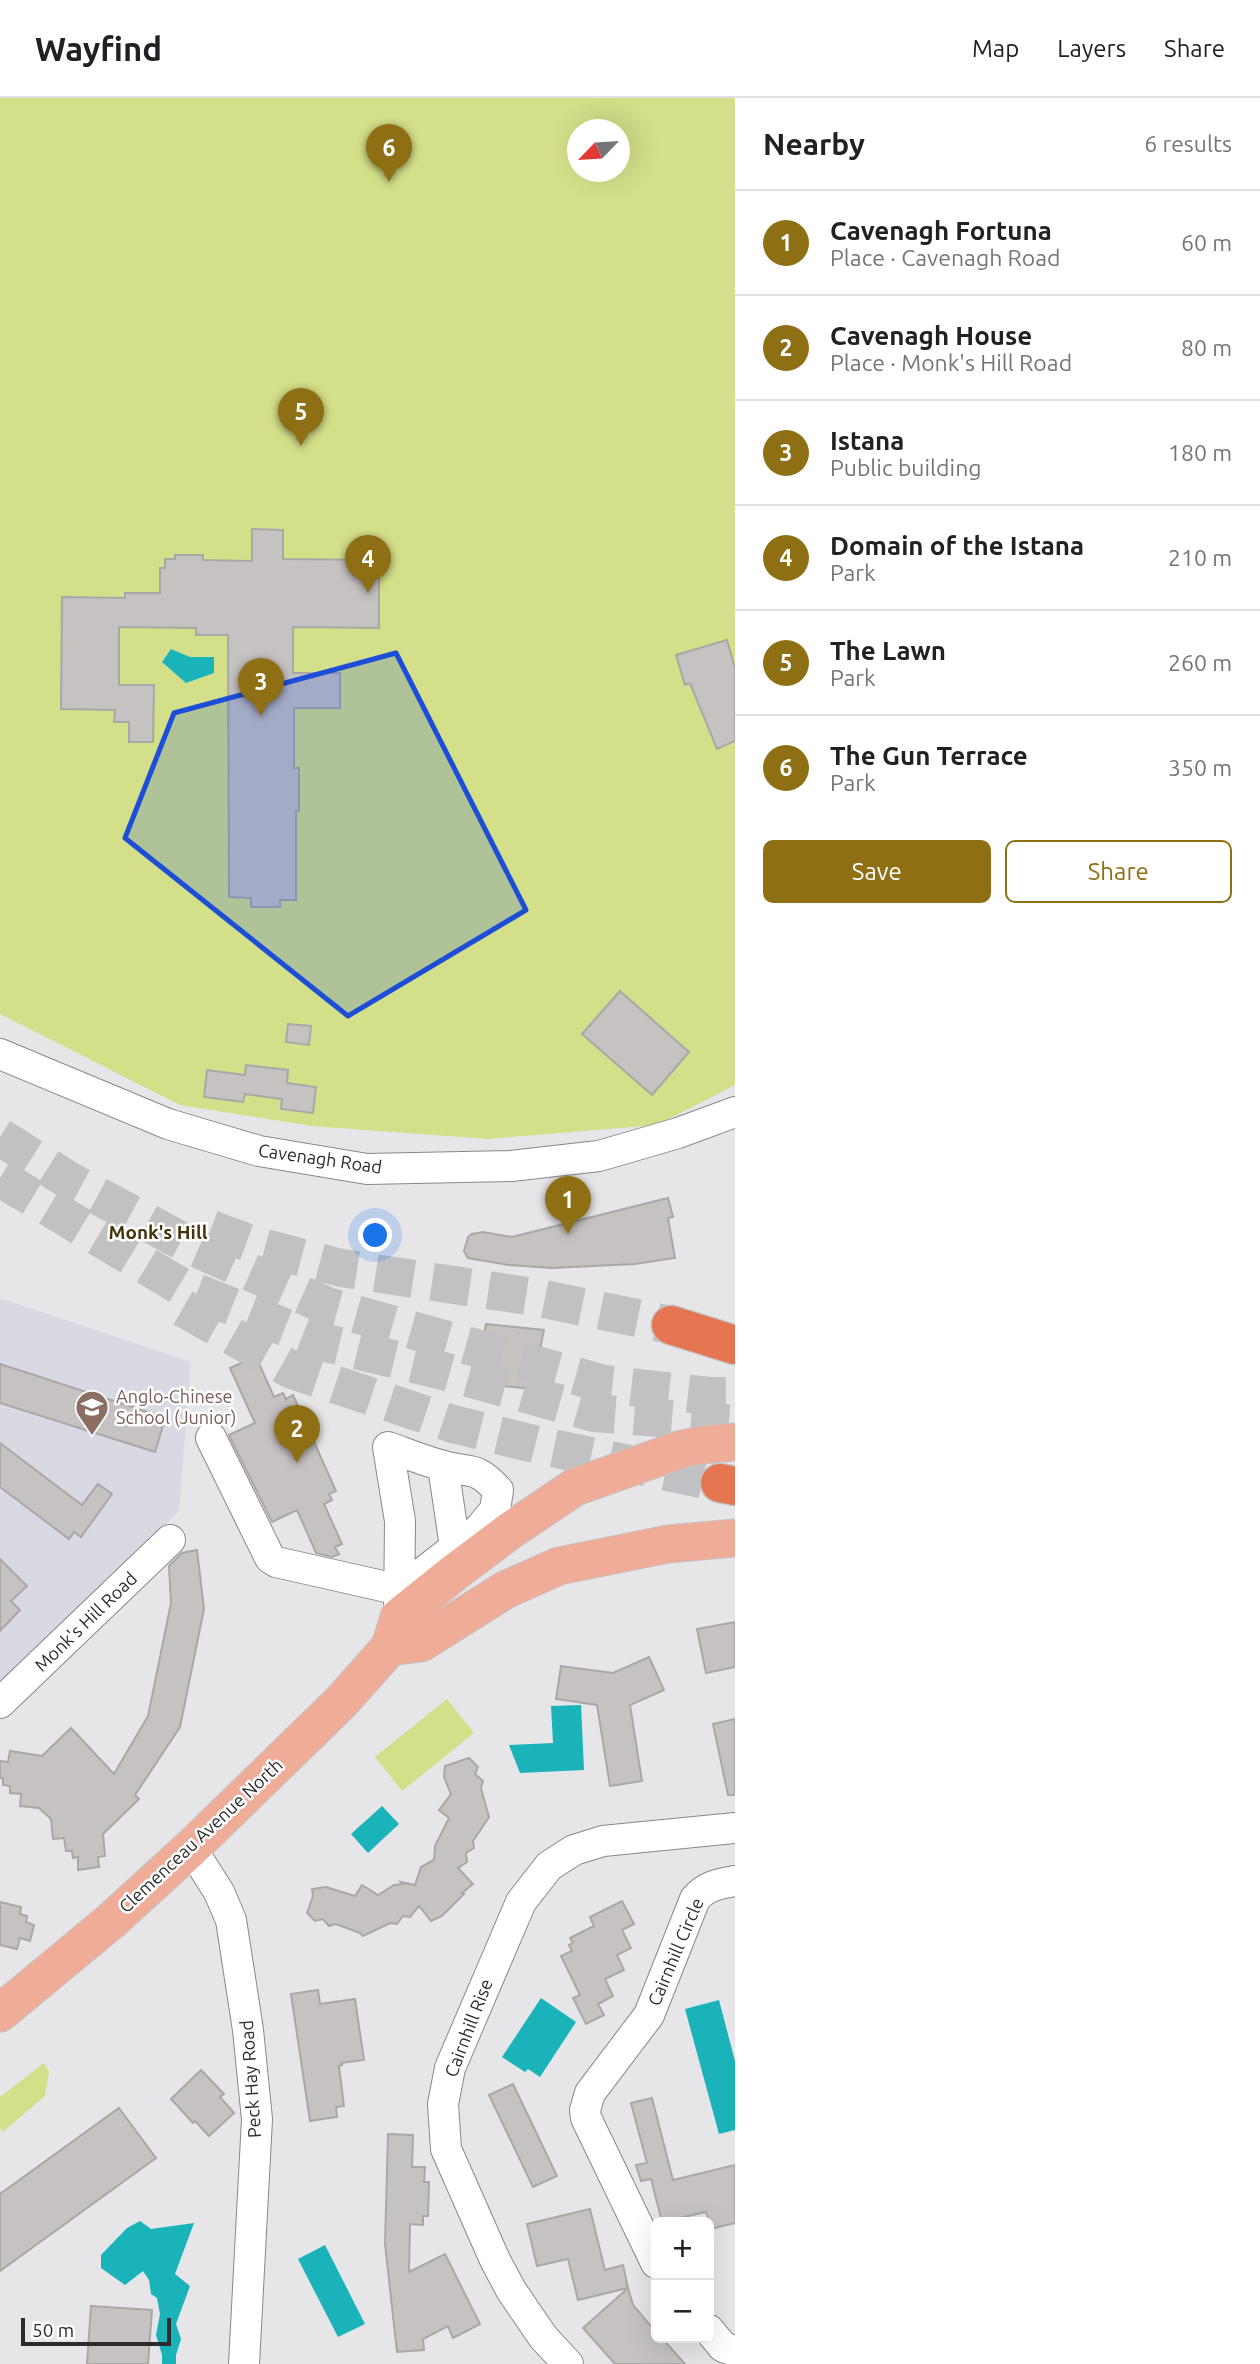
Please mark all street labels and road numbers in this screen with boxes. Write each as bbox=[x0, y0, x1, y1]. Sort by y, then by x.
street label: Cavenagh Road bbox=[257, 1139, 383, 1177]
street label: Monk's Hill Road bbox=[30, 1568, 140, 1675]
street label: Clemenceau Avenue North bbox=[115, 1754, 286, 1916]
street label: Cairnhill Circle bbox=[643, 1895, 707, 2009]
street label: Cairnhill Rise bbox=[440, 1976, 496, 2079]
street label: Peck Hay Road bbox=[236, 2020, 264, 2139]

